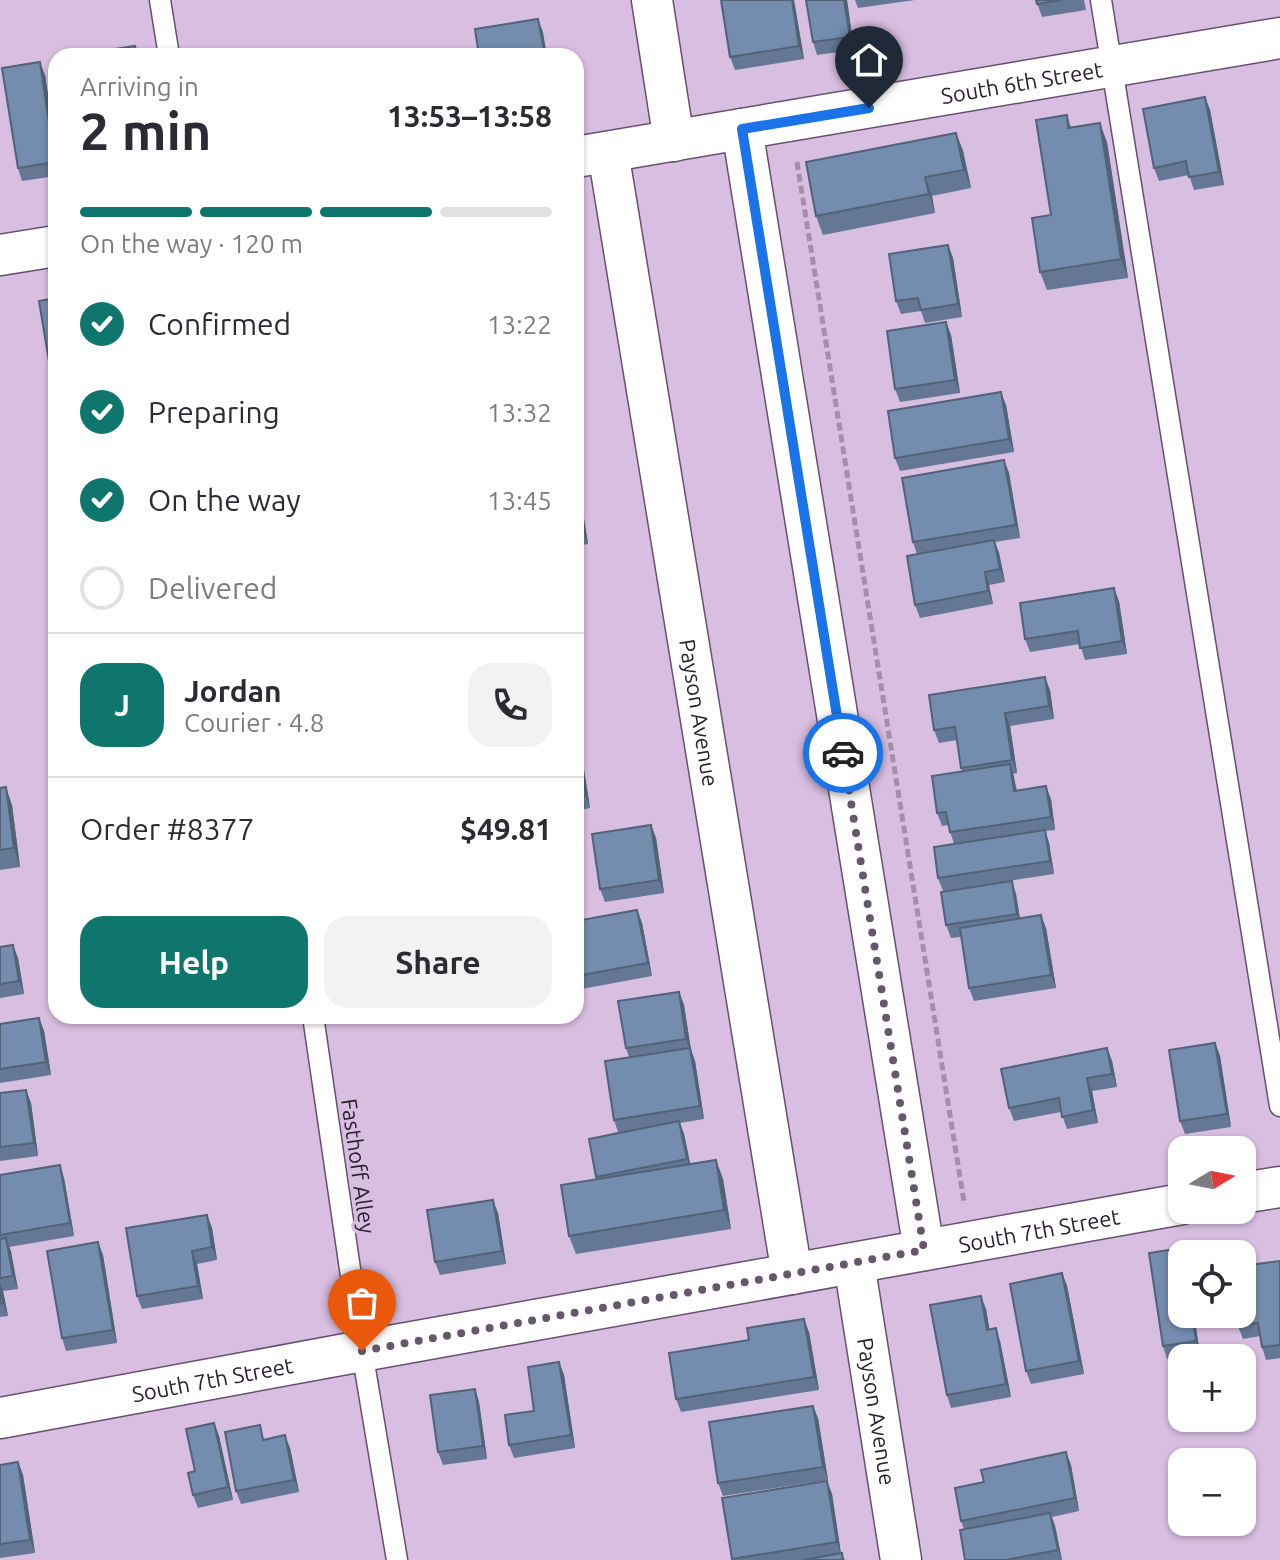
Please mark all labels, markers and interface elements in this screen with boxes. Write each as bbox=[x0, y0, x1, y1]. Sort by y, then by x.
pin bbox=[835, 26, 903, 108]
icon: home bbox=[847, 38, 891, 82]
street label: South 6th Street bbox=[939, 56, 1105, 108]
text: Arriving in bbox=[80, 72, 199, 101]
text: 13:53–13:58 bbox=[387, 99, 552, 133]
text: 2 min bbox=[80, 102, 211, 160]
text: On the way · 120 m bbox=[80, 229, 303, 258]
icon: check bbox=[80, 302, 124, 346]
text: Confirmed bbox=[148, 307, 291, 341]
text: 13:22 bbox=[487, 310, 552, 339]
icon: check bbox=[80, 390, 124, 434]
text: Preparing bbox=[148, 395, 280, 429]
text: 13:32 bbox=[487, 398, 552, 427]
icon: check bbox=[80, 478, 124, 522]
text: On the way bbox=[148, 483, 301, 517]
text: 13:45 bbox=[487, 486, 552, 515]
text: Delivered bbox=[148, 571, 277, 605]
street label: Payson Avenue bbox=[676, 637, 724, 788]
button: phone bbox=[468, 663, 552, 747]
text: Jordan bbox=[184, 674, 282, 708]
text: J bbox=[114, 688, 130, 722]
text: Courier · 4.8 bbox=[184, 708, 324, 737]
courier bbox=[803, 713, 883, 793]
icon: car bbox=[821, 731, 865, 775]
text: Order #8377 bbox=[80, 812, 254, 846]
text: $49.81 bbox=[460, 812, 552, 846]
button: Help bbox=[80, 916, 308, 1008]
button: Share bbox=[324, 916, 552, 1008]
street label: Fasthoff Alley bbox=[337, 1097, 381, 1235]
north arrow bbox=[1168, 1136, 1256, 1224]
map controls bbox=[1168, 1136, 1256, 1536]
street label: South 7th Street bbox=[956, 1203, 1122, 1256]
button: locate bbox=[1168, 1240, 1256, 1328]
pin bbox=[328, 1269, 396, 1351]
icon: bag bbox=[340, 1281, 384, 1325]
street label: Payson Avenue bbox=[853, 1336, 901, 1487]
button: + bbox=[1168, 1344, 1256, 1432]
street label: South 7th Street bbox=[130, 1351, 295, 1406]
button: − bbox=[1168, 1448, 1256, 1536]

